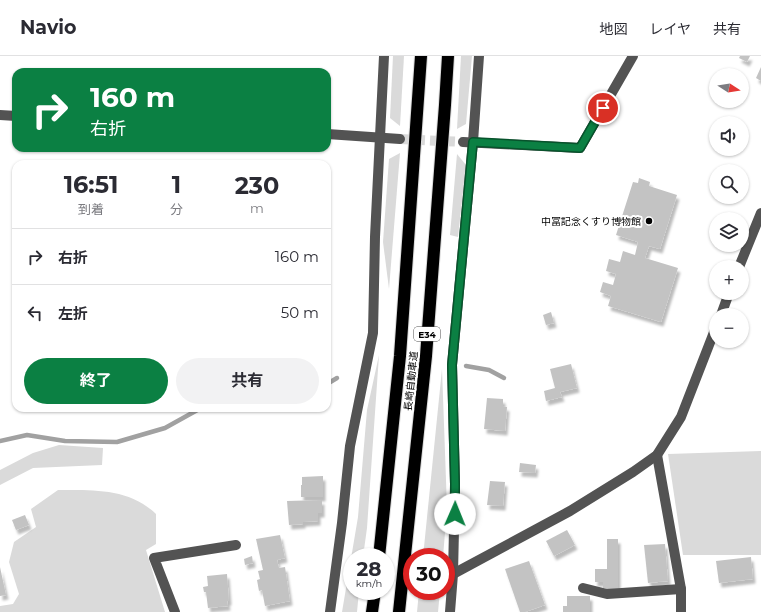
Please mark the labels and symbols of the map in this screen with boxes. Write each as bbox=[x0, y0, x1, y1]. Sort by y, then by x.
north arrow bbox=[709, 68, 749, 108]
pin bbox=[586, 91, 620, 125]
place label: 中冨記念くすり博物館 bbox=[541, 215, 641, 228]
marker: 中冨記念くすり博物館 bbox=[644, 216, 654, 226]
road number: E34 bbox=[414, 327, 440, 341]
street label: 長崎自動車道 bbox=[401, 350, 421, 412]
position arrow bbox=[434, 493, 476, 535]
speed limit sign: 30 bbox=[403, 548, 455, 600]

